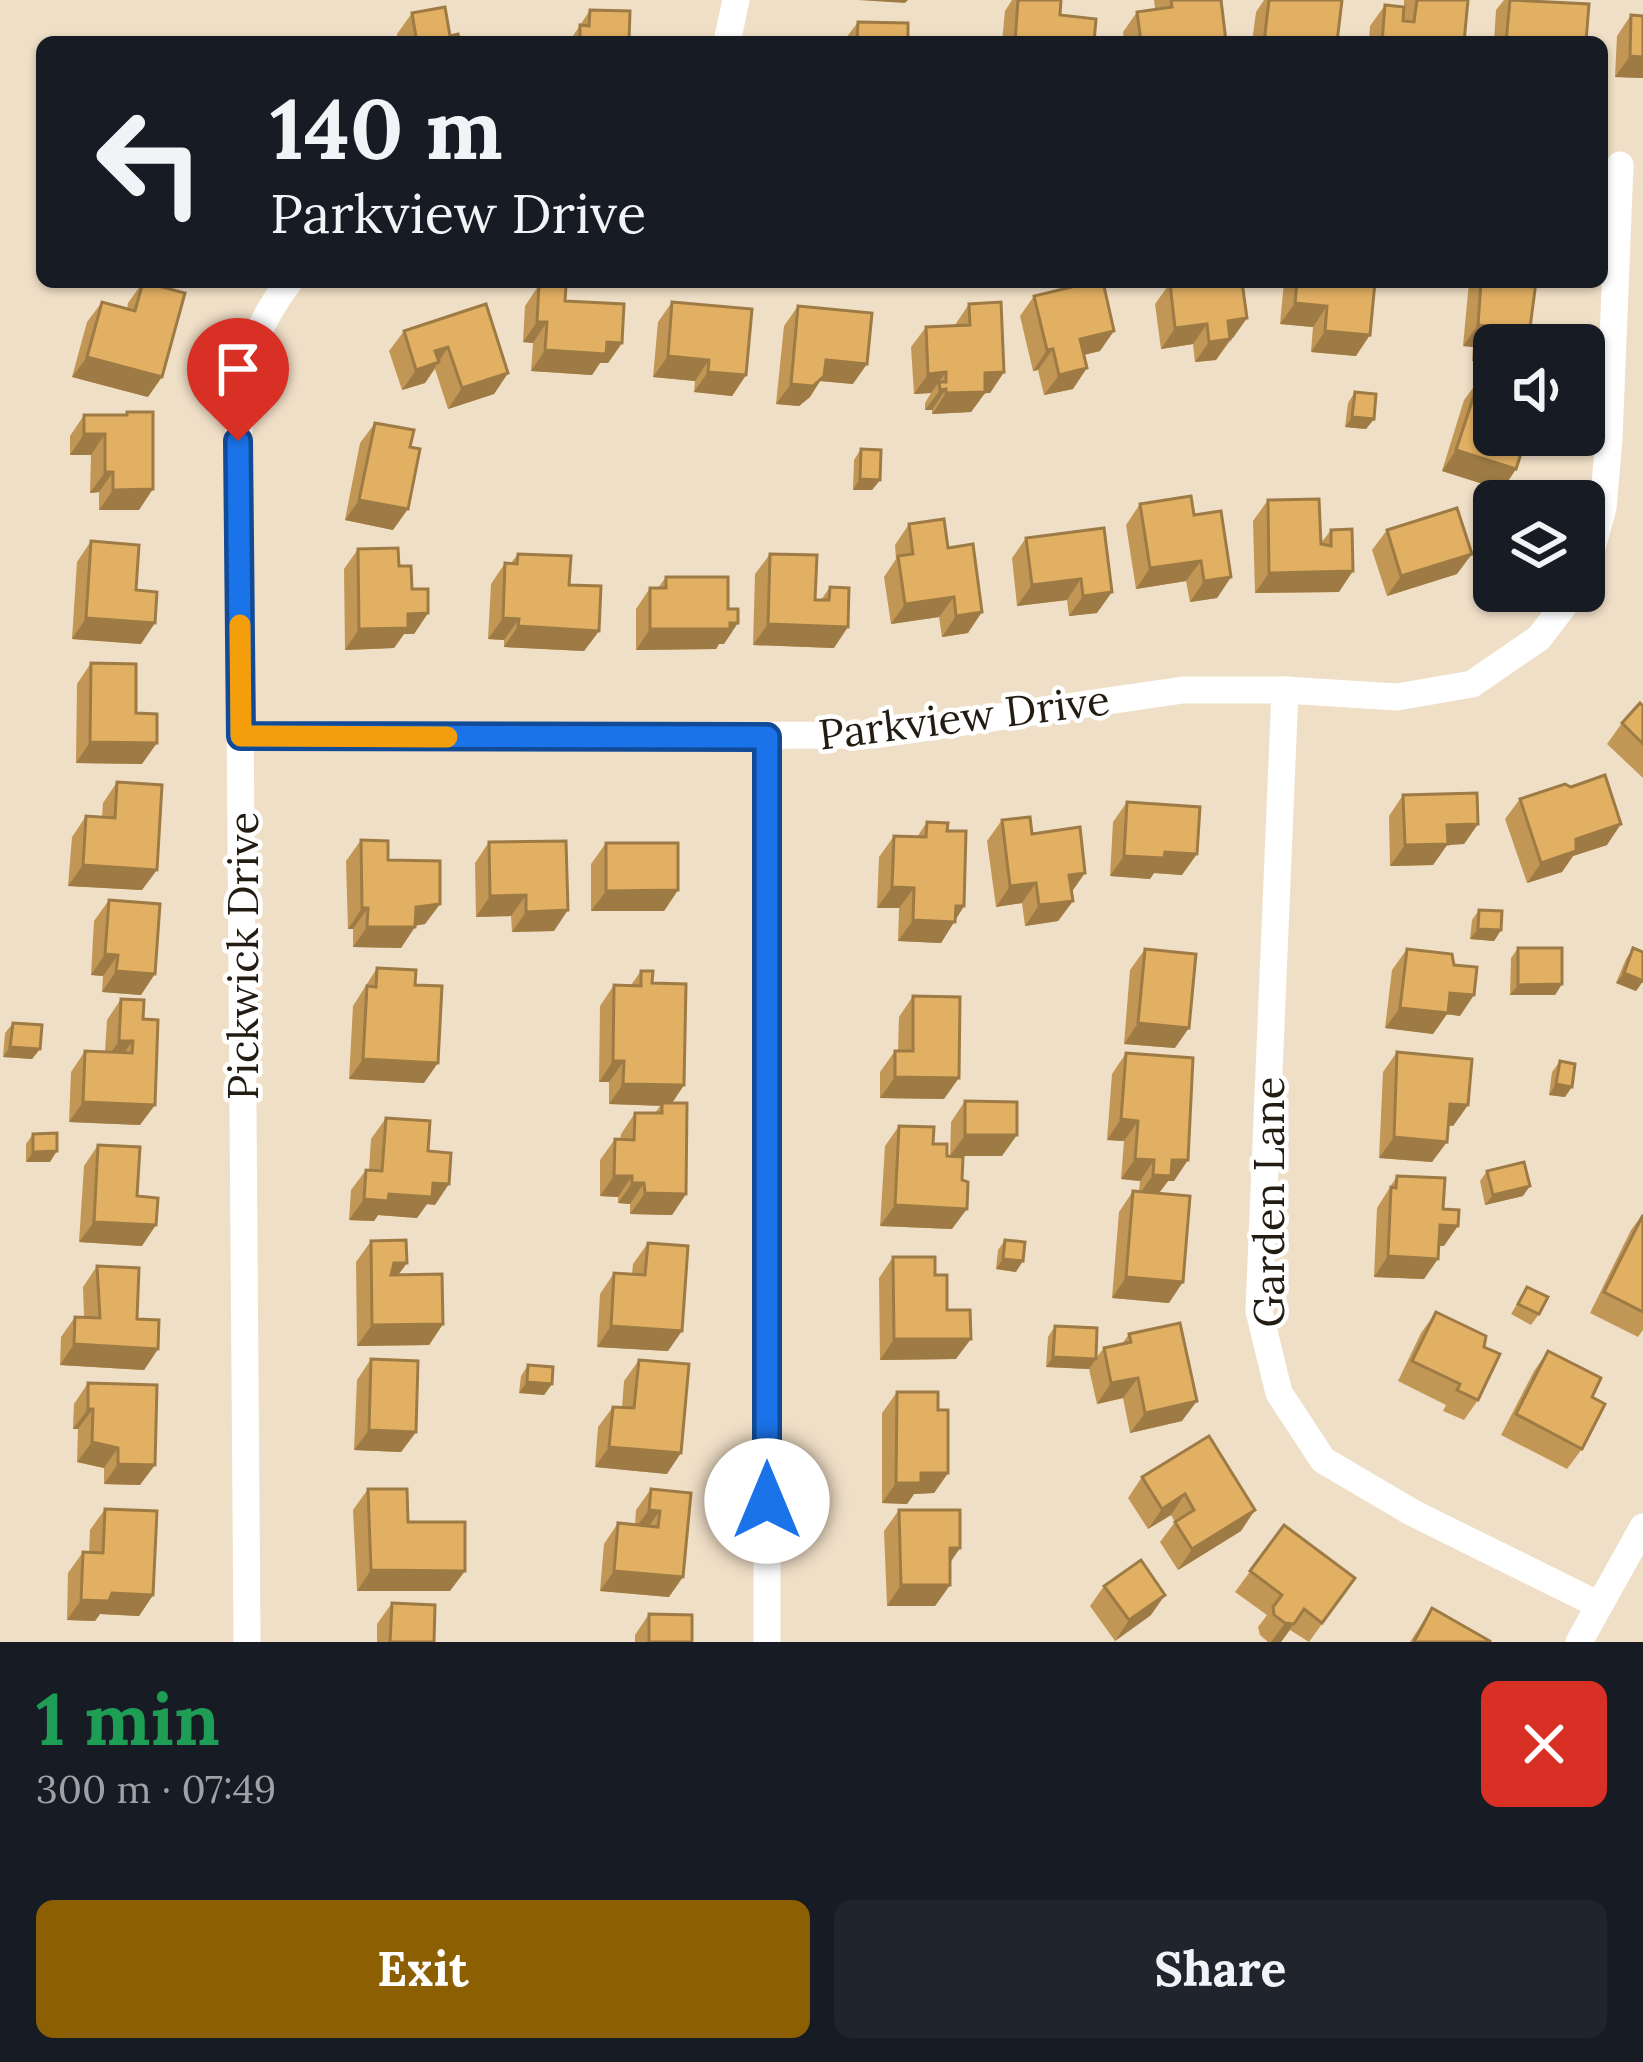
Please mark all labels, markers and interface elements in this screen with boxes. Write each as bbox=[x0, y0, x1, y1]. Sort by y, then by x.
text: 140 m bbox=[270, 74, 503, 182]
icon: left bbox=[72, 84, 228, 240]
text: Parkview Drive bbox=[270, 179, 646, 248]
pin bbox=[187, 318, 289, 441]
map controls bbox=[1473, 324, 1605, 612]
button: sound bbox=[1473, 324, 1605, 456]
icon: arrive bbox=[205, 336, 271, 402]
button: layers bbox=[1473, 480, 1605, 612]
street label: Parkview Drive bbox=[815, 672, 1113, 762]
street label: Pickwick Drive bbox=[216, 812, 270, 1100]
street label: Garden Lane bbox=[1242, 1076, 1296, 1328]
position arrow bbox=[704, 1438, 830, 1564]
text: 1 min bbox=[36, 1673, 220, 1765]
button: close bbox=[1481, 1681, 1607, 1807]
text: 300 m · 07:49 bbox=[36, 1764, 276, 1814]
button: Exit bbox=[36, 1900, 810, 2038]
button: Share bbox=[834, 1900, 1607, 2038]

